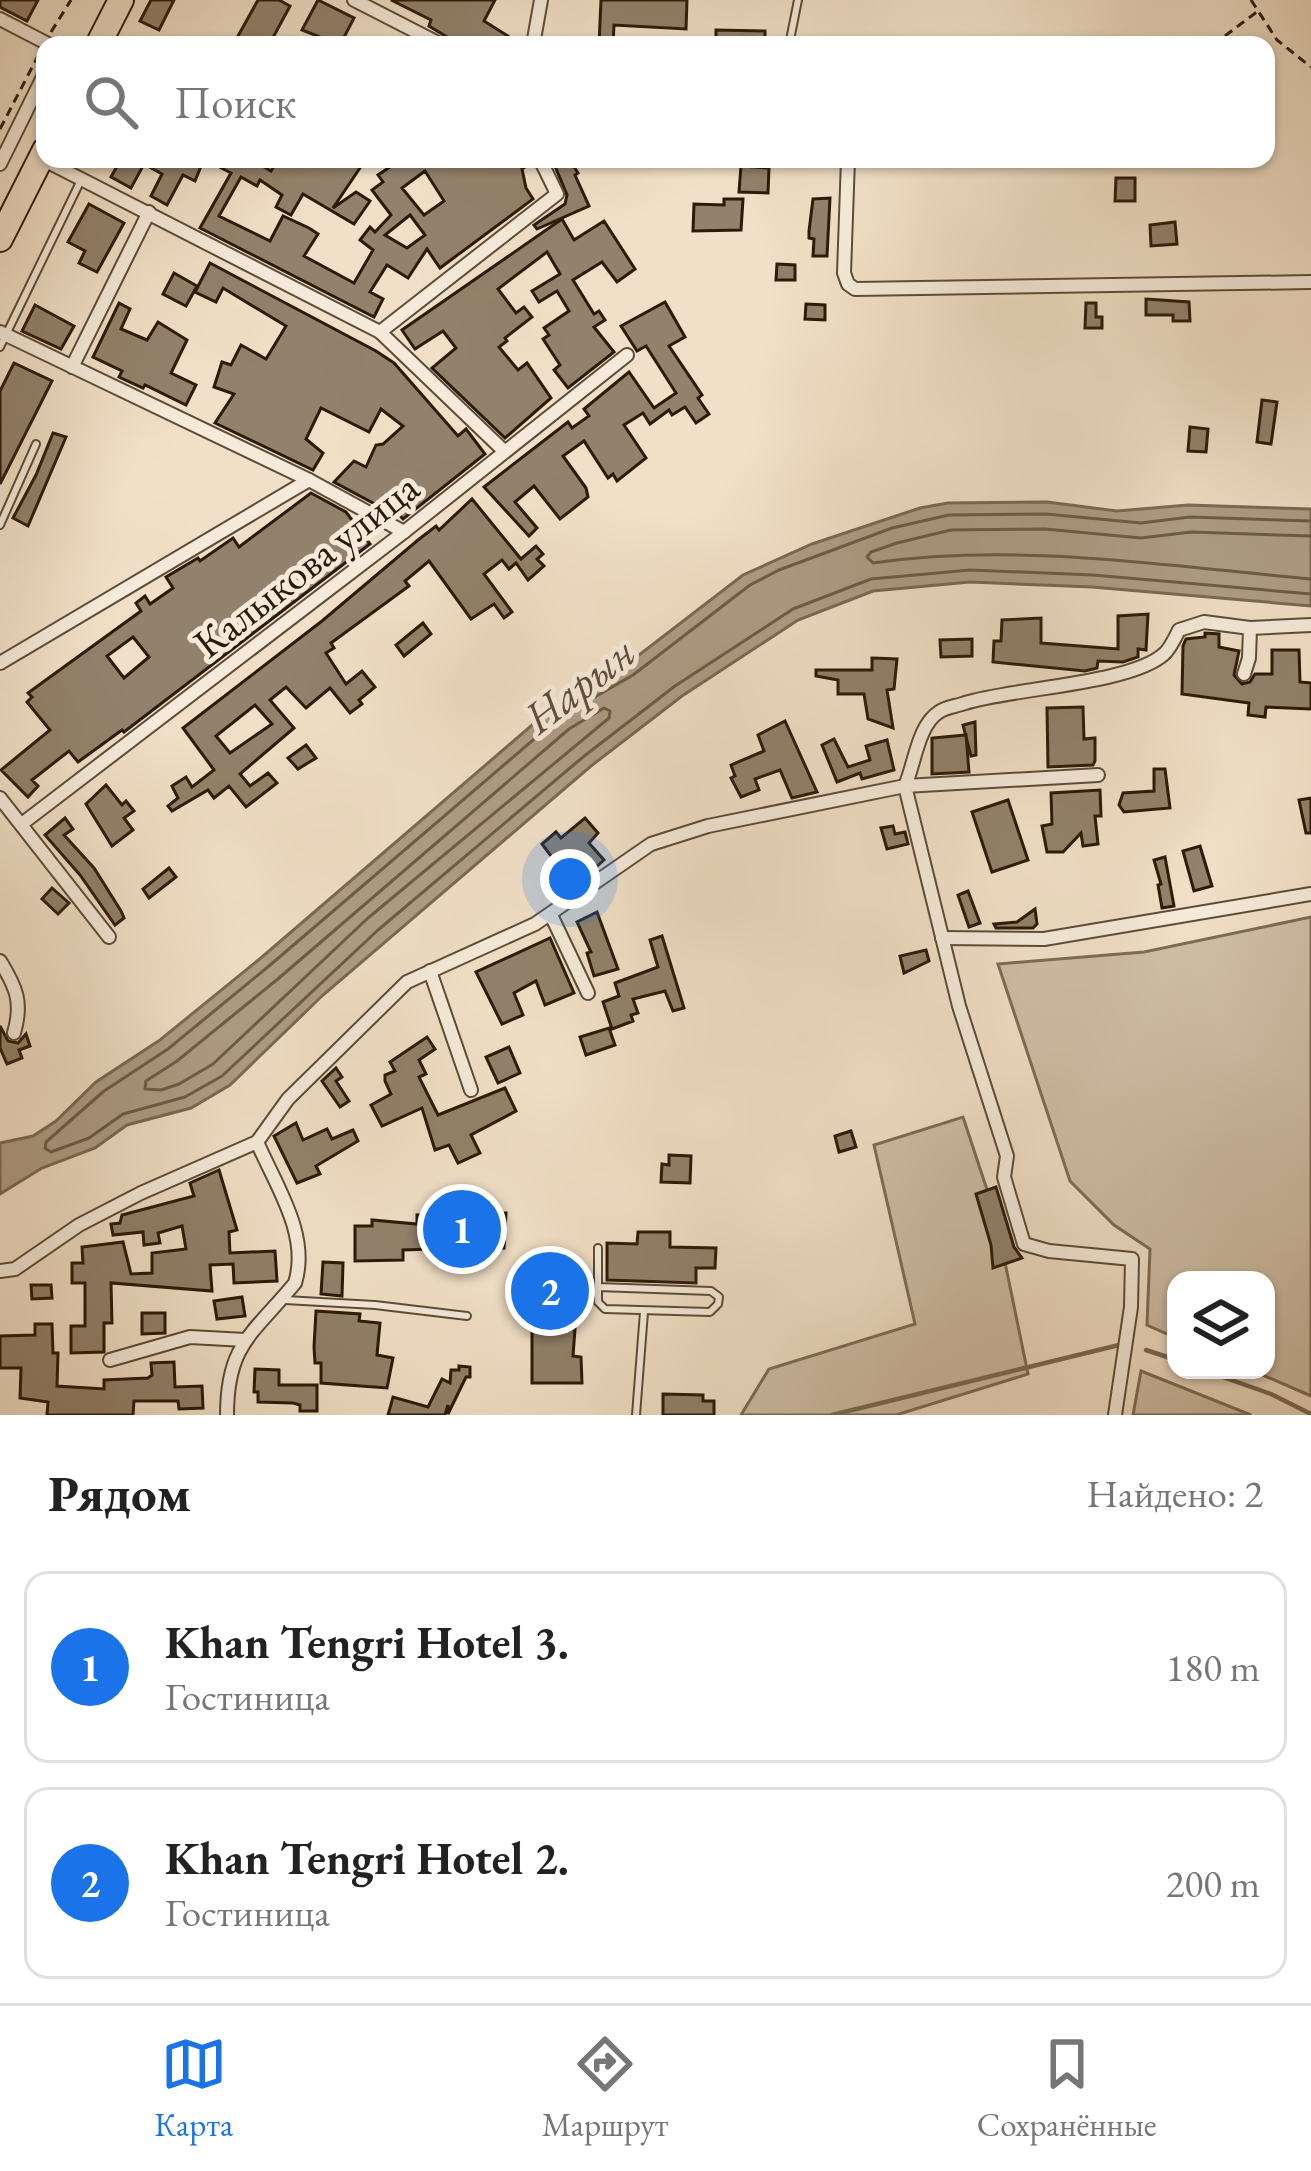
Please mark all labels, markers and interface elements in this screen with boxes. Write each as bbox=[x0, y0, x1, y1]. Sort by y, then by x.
search box bbox=[36, 36, 1275, 168]
icon: search bbox=[78, 69, 144, 135]
text: Поиск bbox=[174, 73, 296, 131]
street label: Калыкова улица bbox=[182, 460, 430, 670]
water label: Нарын bbox=[510, 622, 647, 746]
your location bbox=[540, 849, 600, 909]
pin: 1 bbox=[423, 1184, 501, 1274]
pin: 2 bbox=[511, 1246, 589, 1336]
map controls bbox=[1167, 1271, 1275, 1379]
button: layers bbox=[1167, 1271, 1275, 1379]
text: Рядом bbox=[48, 1460, 191, 1526]
text: Найдено: 2 bbox=[1086, 1468, 1263, 1519]
text: Khan Tengri Hotel 3. bbox=[165, 1613, 569, 1671]
text: 1 bbox=[80, 1642, 100, 1693]
text: 180 m bbox=[1166, 1642, 1260, 1693]
text: Гостиница bbox=[165, 1671, 330, 1722]
text: Khan Tengri Hotel 2. bbox=[165, 1829, 569, 1887]
text: 2 bbox=[80, 1858, 100, 1909]
text: 200 m bbox=[1166, 1858, 1260, 1909]
text: Гостиница bbox=[165, 1887, 330, 1938]
tab: Карта bbox=[154, 2031, 233, 2146]
tab: Маршрут bbox=[542, 2031, 668, 2146]
tab: Сохранённые bbox=[977, 2031, 1157, 2146]

